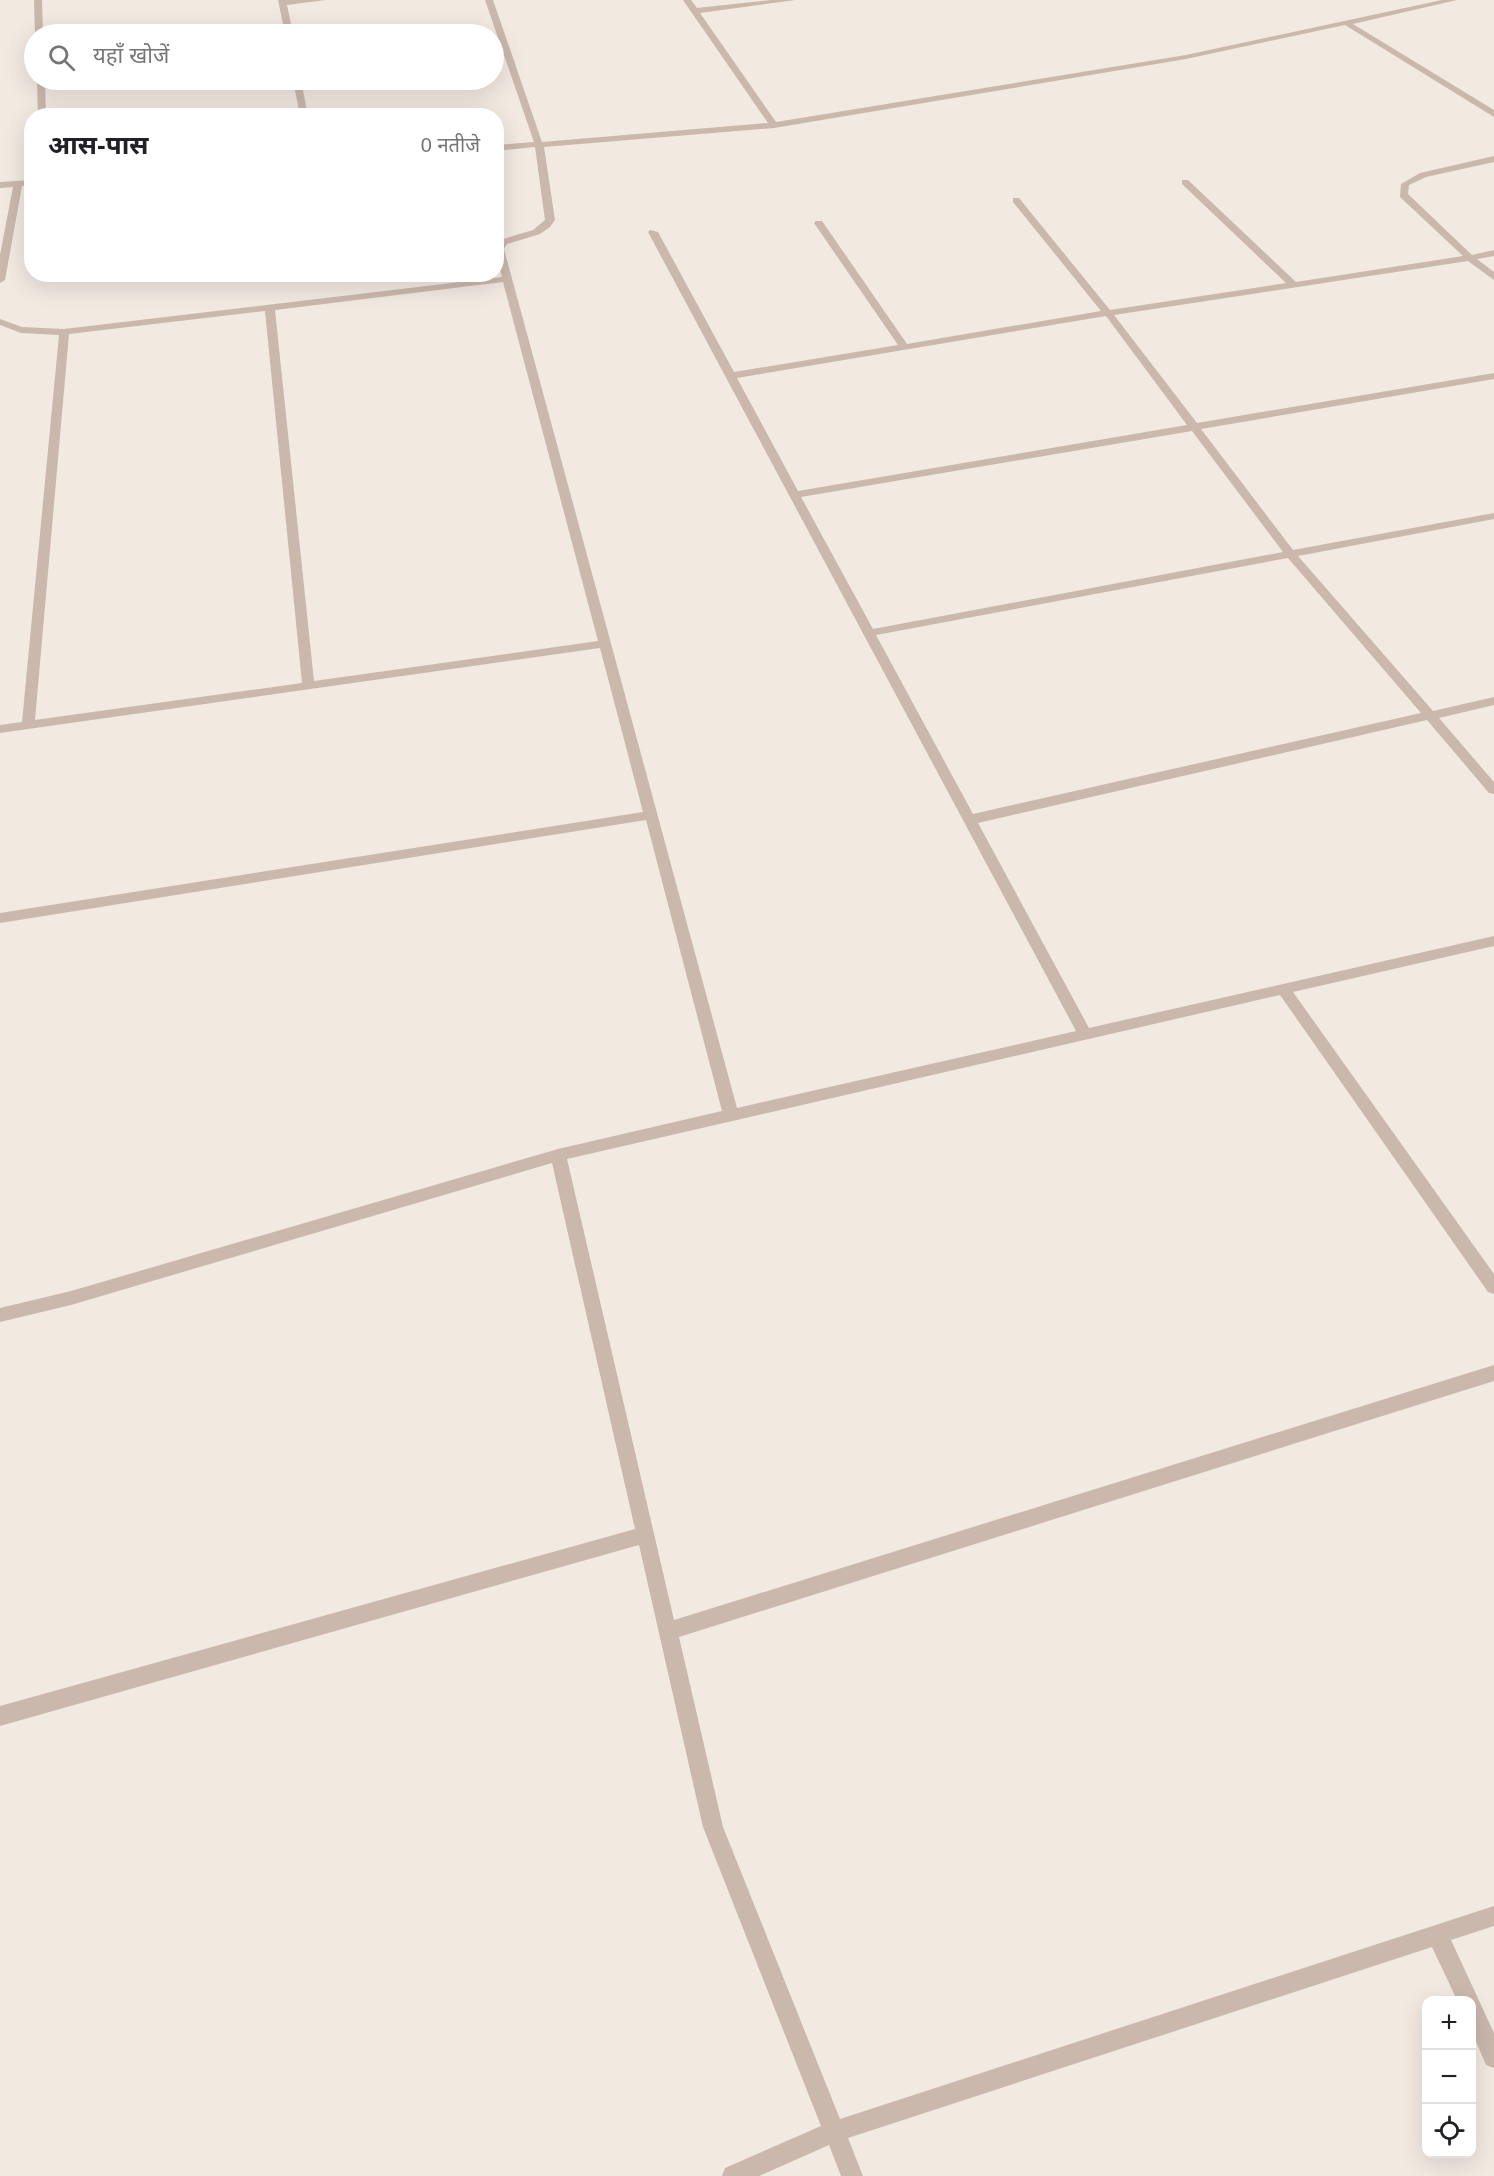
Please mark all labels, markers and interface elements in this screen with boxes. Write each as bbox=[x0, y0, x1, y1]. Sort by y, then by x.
search box bbox=[24, 24, 504, 90]
icon: search bbox=[45, 41, 78, 74]
text: यहाँ खोजें bbox=[93, 43, 169, 68]
text: आस-पास bbox=[48, 130, 148, 160]
text: 0 नतीजे bbox=[421, 134, 480, 156]
map controls bbox=[1422, 1996, 1476, 2158]
button: + bbox=[1422, 1996, 1476, 2050]
button: − bbox=[1422, 2050, 1476, 2104]
button: locate bbox=[1422, 2104, 1476, 2158]

